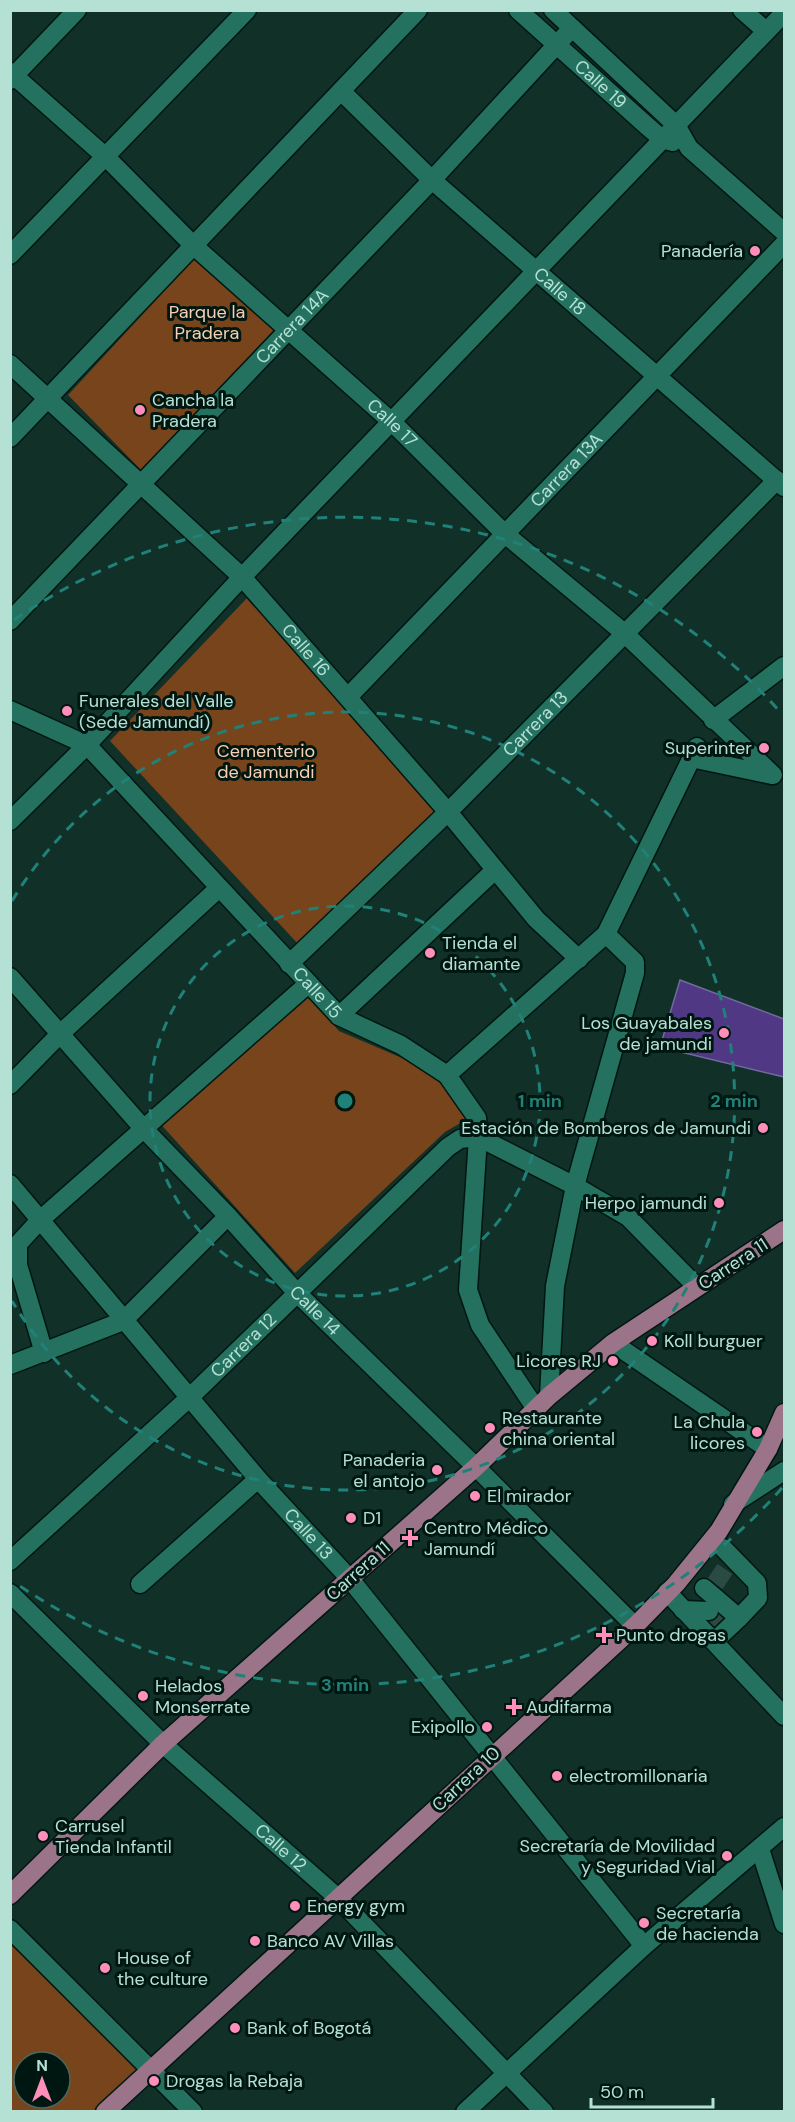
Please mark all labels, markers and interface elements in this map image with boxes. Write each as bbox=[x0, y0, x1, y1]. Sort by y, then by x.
street label: Calle 19 bbox=[569, 54, 632, 114]
place label: Panadería bbox=[661, 239, 743, 263]
marker: Panadería bbox=[748, 244, 762, 258]
street label: Calle 18 bbox=[529, 262, 591, 321]
street label: Carrera 14A bbox=[250, 283, 334, 369]
park label: Parque la Pradera bbox=[169, 300, 245, 345]
place label: Cancha la Pradera bbox=[152, 388, 234, 433]
street label: Calle 17 bbox=[362, 393, 423, 453]
marker: Cancha la Pradera bbox=[133, 403, 147, 417]
street label: Carrera 13A bbox=[525, 428, 608, 512]
street label: Calle 16 bbox=[276, 618, 336, 681]
street label: Carrera 13 bbox=[497, 686, 573, 762]
place label: Funerales del Valle (Sede Jamundí) bbox=[79, 689, 233, 734]
marker: Funerales del Valle (Sede Jamundí) bbox=[60, 704, 74, 718]
place label: Superinter bbox=[665, 736, 752, 760]
park label: Cementerio de Jamundi bbox=[217, 739, 315, 784]
marker: Superinter bbox=[757, 741, 771, 755]
place label: Tienda el diamante bbox=[442, 931, 521, 976]
marker: Tienda el diamante bbox=[423, 946, 437, 960]
street label: Calle 15 bbox=[287, 962, 347, 1024]
place label: Los Guayabales de jamundi bbox=[581, 1011, 712, 1056]
marker: Los Guayabales de jamundi bbox=[717, 1026, 731, 1040]
text: 1 min bbox=[518, 1089, 562, 1113]
text: 2 min bbox=[710, 1089, 758, 1113]
centre of rings bbox=[335, 1091, 355, 1111]
place label: Estación de Bomberos de Jamundi bbox=[461, 1116, 751, 1140]
marker: Estación de Bomberos de Jamundi bbox=[756, 1121, 770, 1135]
place label: Herpo jamundi bbox=[585, 1191, 707, 1215]
marker: Herpo jamundi bbox=[712, 1196, 726, 1210]
street label: Carrera 11 bbox=[694, 1233, 772, 1295]
street label: Calle 14 bbox=[284, 1280, 346, 1341]
street label: Carrera 12 bbox=[205, 1308, 282, 1383]
place label: Koll burguer bbox=[664, 1329, 763, 1353]
marker: Koll burguer bbox=[645, 1334, 659, 1348]
place label: Licores RJ bbox=[516, 1349, 601, 1373]
marker: Licores RJ bbox=[606, 1354, 620, 1368]
place label: Restaurante china oriental bbox=[502, 1406, 615, 1451]
place label: La Chula licores bbox=[674, 1410, 745, 1455]
marker: Restaurante china oriental bbox=[483, 1421, 497, 1435]
marker: La Chula licores bbox=[750, 1425, 764, 1439]
place label: Panaderia el antojo bbox=[343, 1448, 425, 1493]
marker: Panaderia el antojo bbox=[430, 1463, 444, 1477]
place label: El mirador bbox=[487, 1484, 572, 1508]
marker: El mirador bbox=[468, 1489, 482, 1503]
street label: Calle 13 bbox=[279, 1503, 338, 1565]
place label: D1 bbox=[363, 1506, 381, 1530]
marker: D1 bbox=[344, 1511, 358, 1525]
place label: Centro Médico Jamundí bbox=[424, 1516, 548, 1561]
marker: Centro Médico Jamundí bbox=[401, 1529, 419, 1547]
street label: Carrera 11 bbox=[321, 1536, 395, 1606]
place label: Punto drogas bbox=[616, 1623, 726, 1647]
marker: Punto drogas bbox=[597, 1628, 611, 1642]
text: 3 min bbox=[321, 1673, 369, 1697]
place label: Helados Monserrate bbox=[155, 1674, 250, 1719]
marker: Helados Monserrate bbox=[136, 1689, 150, 1703]
place label: Audifarma bbox=[526, 1695, 612, 1719]
marker: Audifarma bbox=[507, 1700, 521, 1714]
place label: Exipollo bbox=[411, 1715, 475, 1739]
marker: Exipollo bbox=[480, 1720, 494, 1734]
street label: Carrera 10 bbox=[427, 1741, 505, 1817]
place label: electromillonaria bbox=[569, 1764, 708, 1788]
marker: electromillonaria bbox=[550, 1769, 564, 1783]
place label: Carrusel Tienda Infantil bbox=[55, 1814, 172, 1859]
street label: Calle 12 bbox=[250, 1818, 312, 1877]
marker: Carrusel Tienda Infantil bbox=[36, 1829, 50, 1843]
place label: Secretaría de Movilidad y Seguridad Vial bbox=[520, 1834, 715, 1879]
marker: Secretaría de Movilidad y Seguridad Vial bbox=[720, 1849, 734, 1863]
place label: Energy gym bbox=[307, 1894, 405, 1918]
marker: Energy gym bbox=[288, 1899, 302, 1913]
place label: Secretaría de hacienda bbox=[656, 1901, 759, 1946]
marker: Secretaría de hacienda bbox=[637, 1916, 651, 1930]
place label: Banco AV Villas bbox=[267, 1929, 394, 1953]
marker: Banco AV Villas bbox=[248, 1934, 262, 1948]
place label: House of the culture bbox=[117, 1946, 208, 1991]
marker: House of the culture bbox=[98, 1961, 112, 1975]
place label: Bank of Bogotá bbox=[247, 2016, 371, 2040]
marker: Bank of Bogotá bbox=[228, 2021, 242, 2035]
north arrow bbox=[12, 2050, 72, 2110]
text: N bbox=[36, 2055, 48, 2076]
place label: Drogas la Rebaja bbox=[166, 2069, 303, 2093]
scale bar bbox=[591, 2071, 712, 2109]
marker: Drogas la Rebaja bbox=[147, 2074, 161, 2088]
text: 50 m bbox=[600, 2080, 644, 2104]

